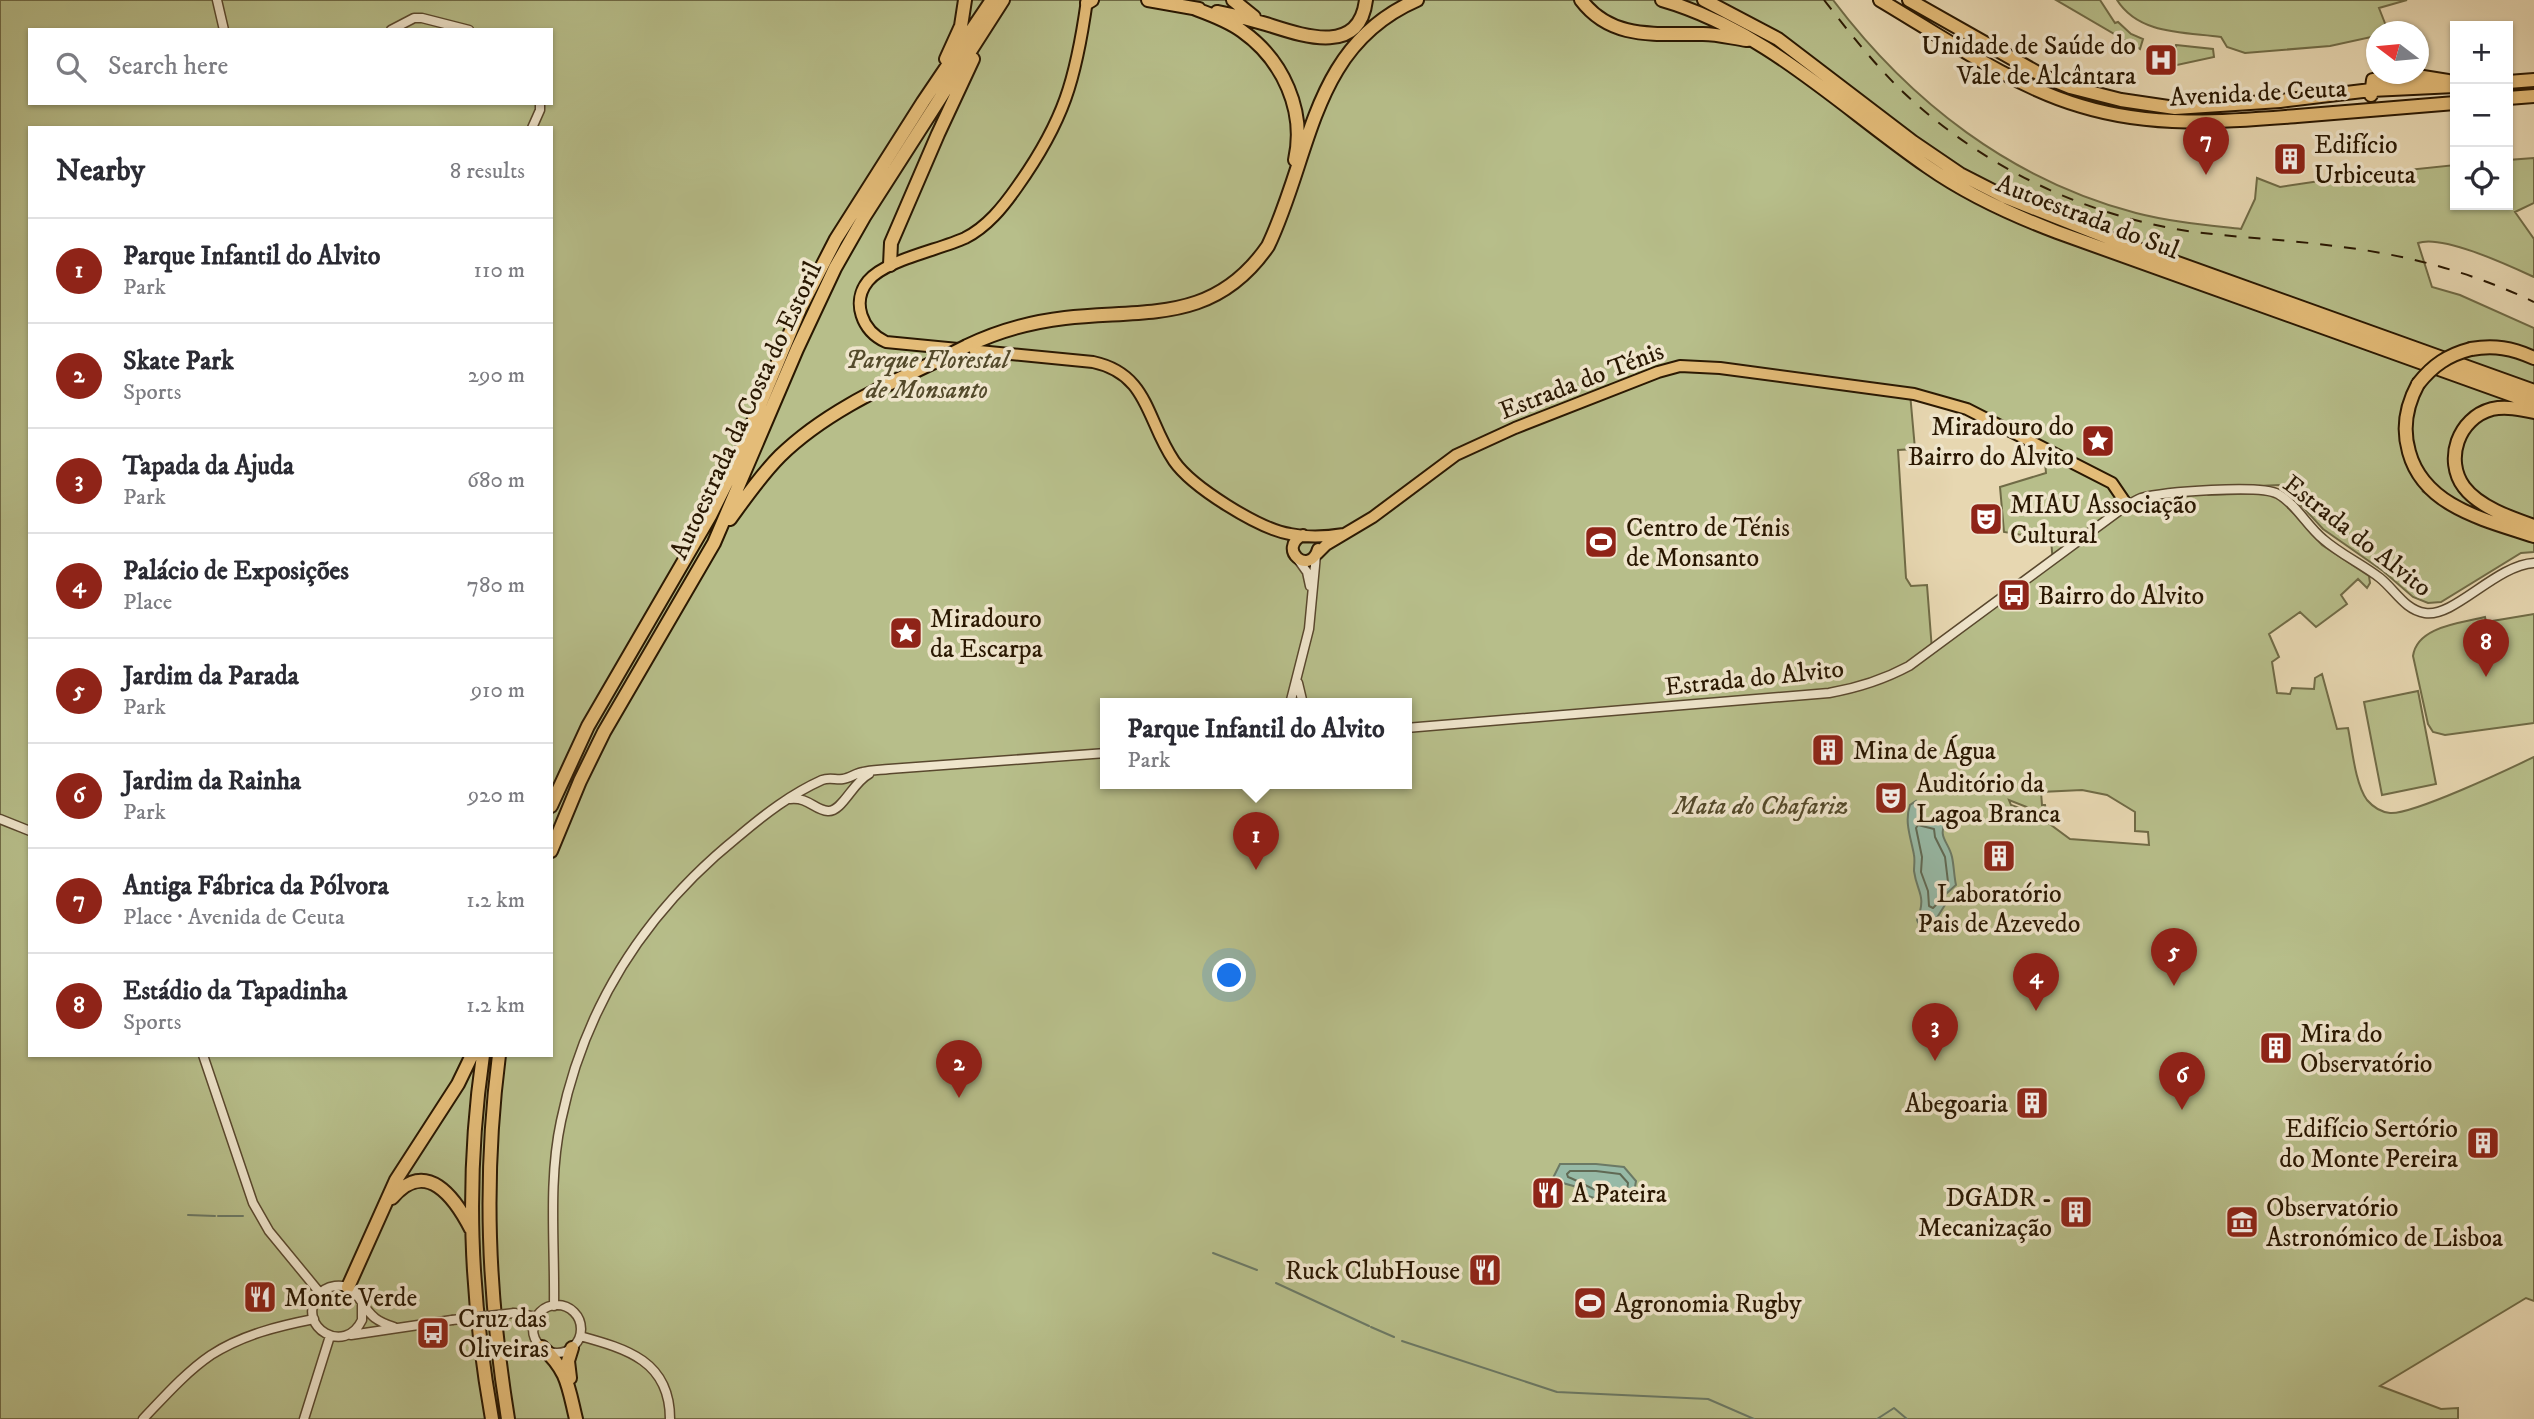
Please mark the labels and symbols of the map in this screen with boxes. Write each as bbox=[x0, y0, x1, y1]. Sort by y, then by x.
north arrow bbox=[2366, 21, 2429, 84]
place label: Unidade de Saúde do Vale de Alcântara bbox=[1921, 30, 2136, 93]
hospital icon: Unidade de Saúde do Vale de Alcântara bbox=[2142, 41, 2180, 79]
street label: Avenida de Ceuta bbox=[2169, 72, 2348, 115]
pin: 7 bbox=[2183, 117, 2229, 175]
place label: Edifício Urbiceuta bbox=[2314, 129, 2416, 192]
building icon: Edifício Urbiceuta bbox=[2271, 140, 2309, 178]
street label: Autoestrada do Sul bbox=[1991, 167, 2184, 268]
street label: Autoestrada da Costa do Estoril bbox=[663, 256, 830, 565]
street label: Estrada do Ténis bbox=[1495, 335, 1669, 428]
park label: Parque Florestal de Monsanto bbox=[845, 344, 1012, 407]
place label: Miradouro do Bairro do Alvito bbox=[1908, 411, 2074, 474]
place icon: Miradouro do Bairro do Alvito bbox=[2079, 422, 2117, 460]
street label: Estrada do Alvito bbox=[2276, 468, 2438, 605]
place label: MIAU Associação Cultural bbox=[2010, 489, 2197, 552]
theatre icon: MIAU Associação Cultural bbox=[1967, 500, 2005, 538]
place label: Centro de Ténis de Monsanto bbox=[1626, 512, 1790, 575]
sports icon: Centro de Ténis de Monsanto bbox=[1582, 523, 1620, 561]
bus stop icon: Bairro do Alvito bbox=[1995, 576, 2033, 614]
place label: Bairro do Alvito bbox=[2038, 580, 2204, 613]
place label: Miradouro da Escarpa bbox=[930, 603, 1043, 666]
place icon: Miradouro da Escarpa bbox=[887, 614, 925, 652]
pin: 8 bbox=[2463, 619, 2509, 677]
street label: Estrada do Alvito bbox=[1663, 653, 1845, 704]
building icon: Mina de Água bbox=[1809, 731, 1847, 769]
place label: Mina de Água bbox=[1853, 734, 1996, 768]
place label: Auditório da Lagoa Branca bbox=[1916, 768, 2060, 831]
theatre icon: Auditório da Lagoa Branca bbox=[1872, 779, 1910, 817]
park label: Mata do Chafariz bbox=[1671, 790, 1849, 823]
pin: 1 bbox=[1233, 812, 1279, 870]
building icon: Laboratório Pais de Azevedo bbox=[1980, 837, 2018, 875]
place label: Laboratório Pais de Azevedo bbox=[1918, 878, 2080, 941]
pin: 5 bbox=[2151, 928, 2197, 986]
pin: 4 bbox=[2013, 953, 2059, 1011]
your location bbox=[1212, 958, 1246, 992]
pin: 3 bbox=[1912, 1003, 1958, 1061]
place label: Mira do Observatório bbox=[2300, 1018, 2432, 1081]
building icon: Mira do Observatório bbox=[2257, 1029, 2295, 1067]
pin: 2 bbox=[936, 1040, 982, 1098]
pin: 6 bbox=[2159, 1052, 2205, 1110]
building icon: Abegoaria bbox=[2013, 1084, 2051, 1122]
place label: Abegoaria bbox=[1905, 1088, 2008, 1121]
place label: Edifício Sertório do Monte Pereira bbox=[2279, 1113, 2458, 1176]
building icon: Edifício Sertório do Monte Pereira bbox=[2464, 1124, 2502, 1162]
restaurant icon: A Pateira bbox=[1529, 1174, 1567, 1212]
place label: A Pateira bbox=[1572, 1178, 1667, 1211]
place label: DGADR - Mecanização bbox=[1918, 1182, 2052, 1245]
place label: Observatório Astronómico de Lisboa bbox=[2266, 1192, 2503, 1255]
building icon: DGADR - Mecanização bbox=[2057, 1193, 2095, 1231]
museum icon: Observatório Astronómico de Lisboa bbox=[2223, 1203, 2261, 1241]
restaurant icon: Ruck ClubHouse bbox=[1466, 1251, 1504, 1289]
place label: Ruck ClubHouse bbox=[1285, 1255, 1460, 1288]
restaurant icon: Monte Verde bbox=[241, 1278, 279, 1316]
place label: Monte Verde bbox=[284, 1282, 417, 1315]
sports icon: Agronomia Rugby bbox=[1571, 1284, 1609, 1322]
place label: Agronomia Rugby bbox=[1614, 1288, 1802, 1321]
place label: Cruz das Oliveiras bbox=[458, 1303, 549, 1366]
bus stop icon: Cruz das Oliveiras bbox=[414, 1314, 452, 1352]

